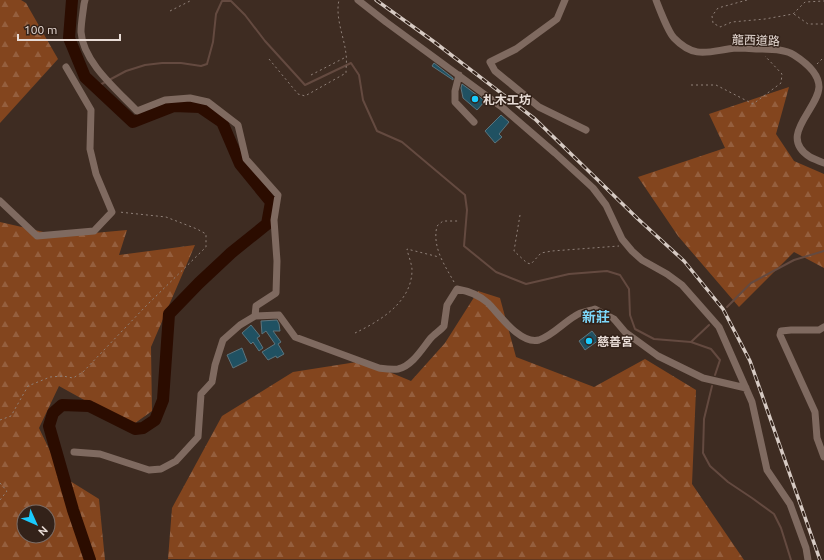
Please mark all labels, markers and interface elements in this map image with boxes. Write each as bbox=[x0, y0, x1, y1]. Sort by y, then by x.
scale bar bbox=[18, 16, 120, 42]
text: 100 m bbox=[24, 23, 57, 36]
street label: 龍西道路 bbox=[732, 33, 780, 47]
place label: 札木工坊 bbox=[483, 93, 531, 106]
marker: 札木工坊 bbox=[470, 94, 480, 104]
district label: 新莊 bbox=[582, 309, 610, 325]
place label: 慈善宮 bbox=[597, 335, 633, 348]
marker: 慈善宮 bbox=[584, 336, 594, 346]
north arrow bbox=[16, 504, 56, 544]
text: N bbox=[36, 524, 50, 538]

